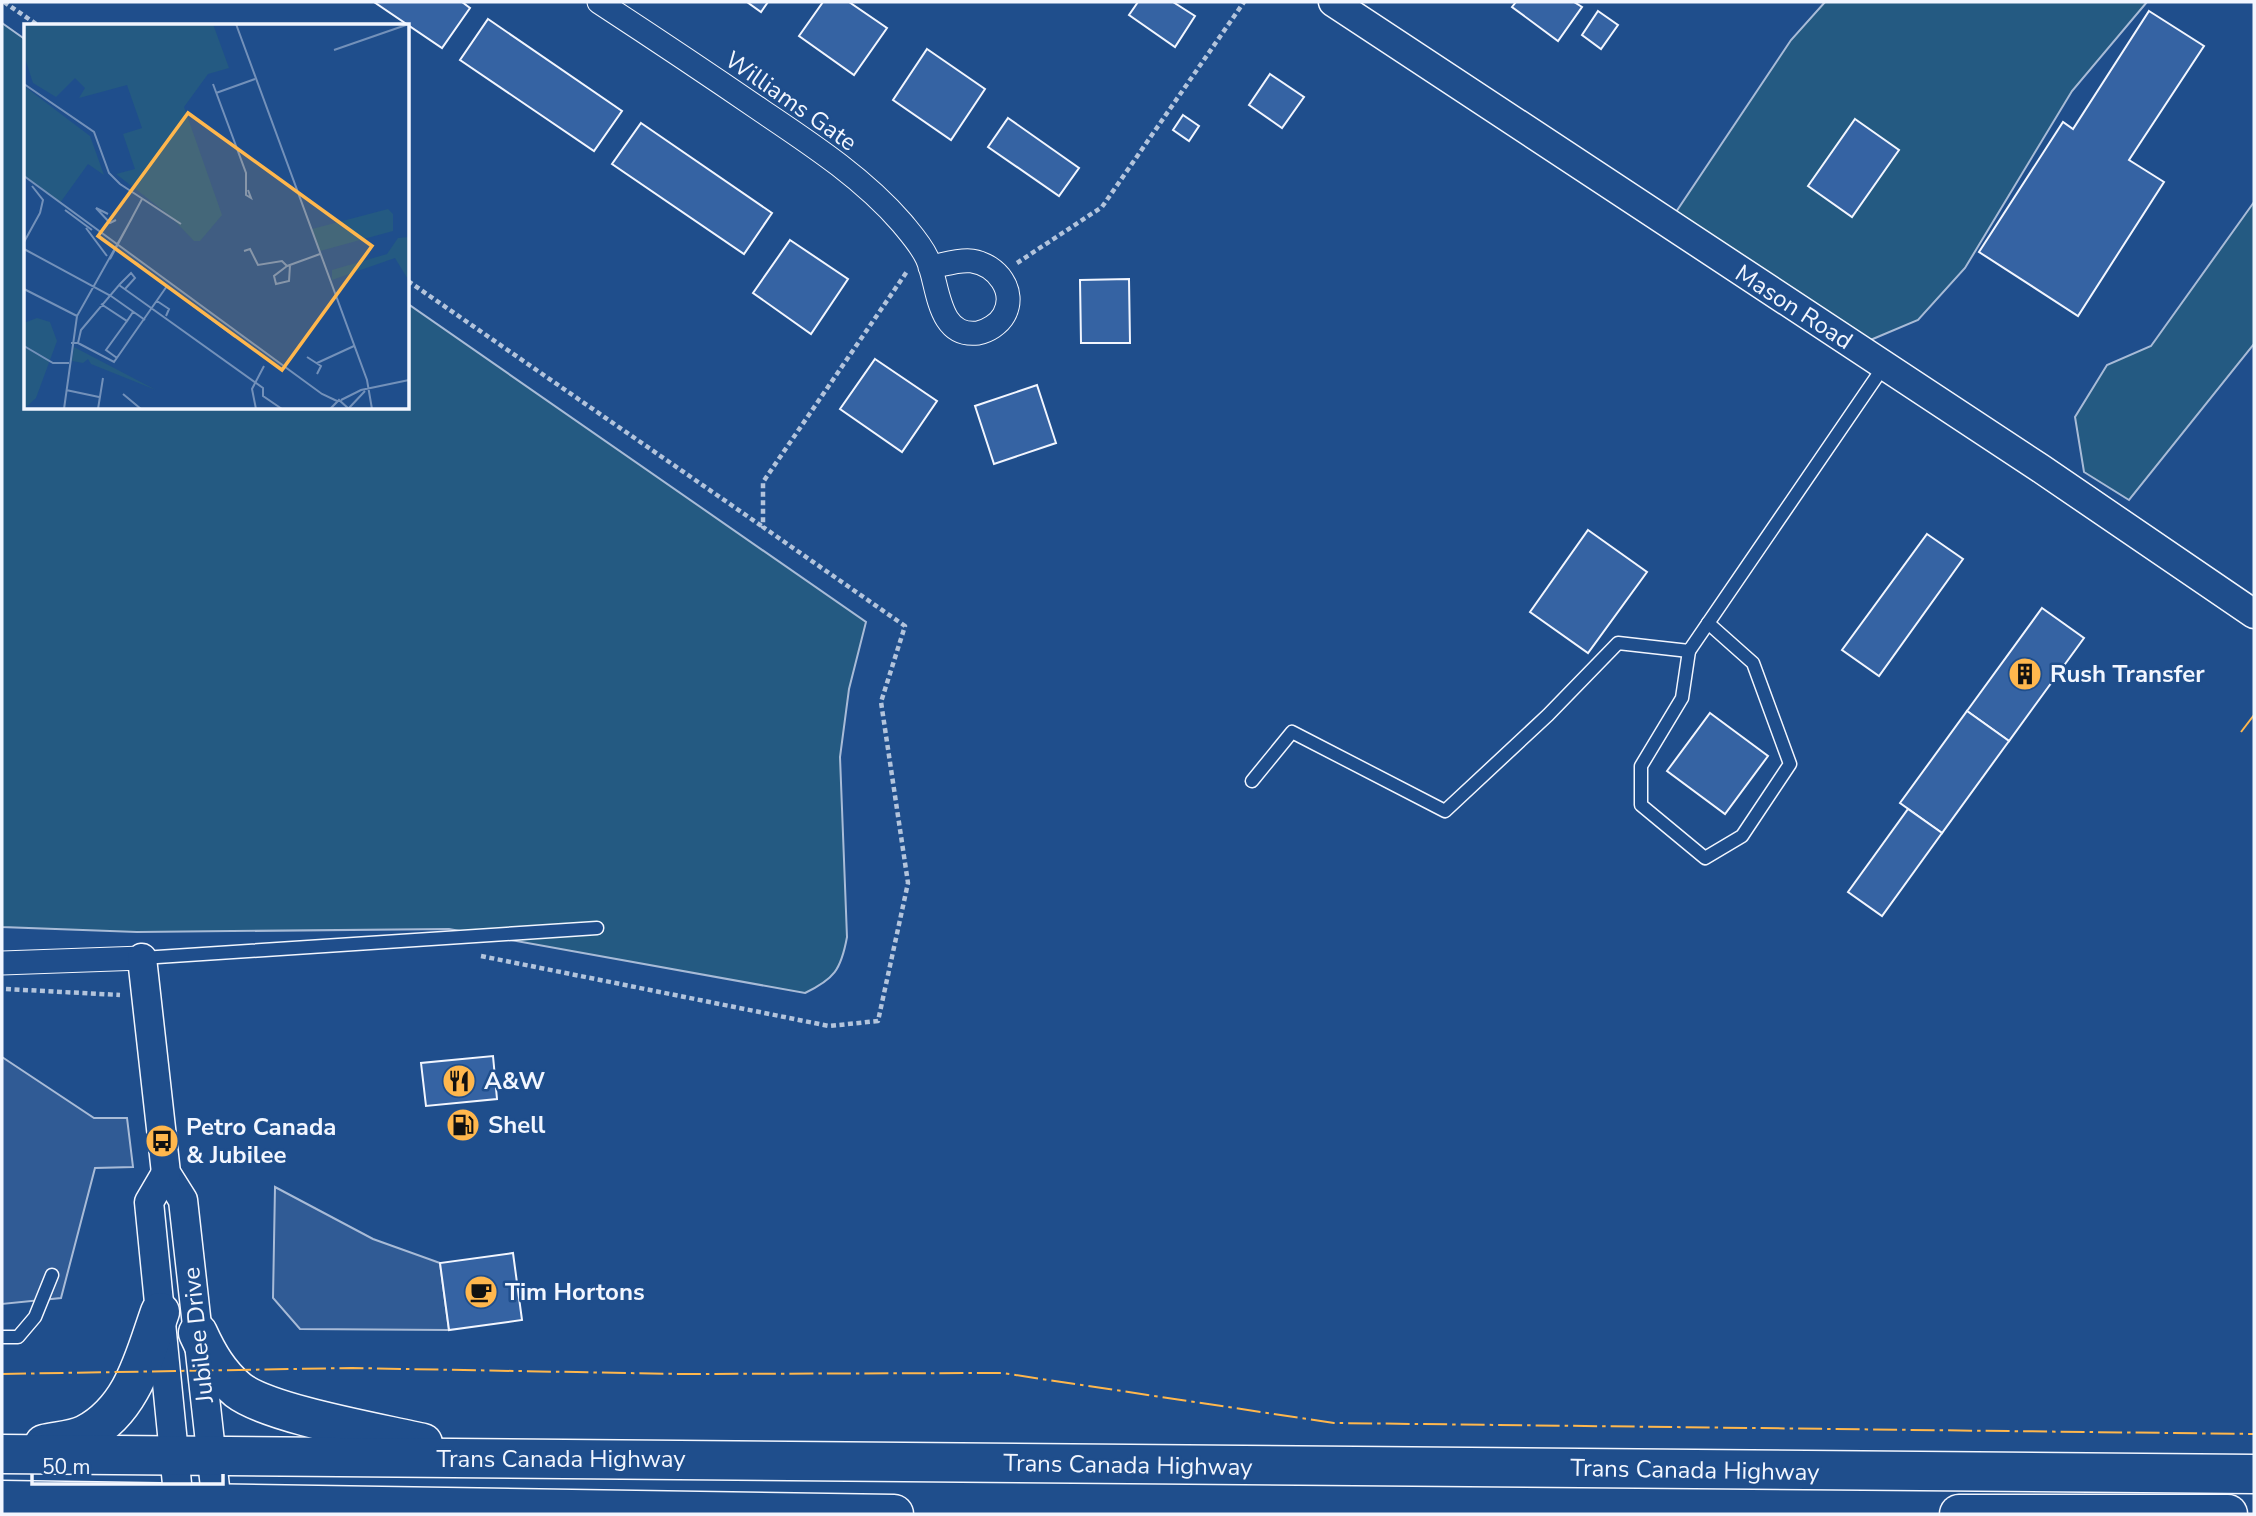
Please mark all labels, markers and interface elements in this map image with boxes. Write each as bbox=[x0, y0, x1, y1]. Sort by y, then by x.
inset map bbox=[24, 24, 410, 410]
street label: Williams Gate bbox=[719, 44, 863, 158]
street label: Mason Road bbox=[1729, 257, 1859, 357]
building icon: Rush Transfer bbox=[2006, 655, 2044, 693]
place label: Rush Transfer bbox=[2050, 658, 2205, 690]
restaurant icon: A&W bbox=[440, 1062, 478, 1100]
place label: A&W bbox=[484, 1065, 545, 1097]
fuel station icon: Shell bbox=[444, 1106, 482, 1144]
place label: Shell bbox=[488, 1109, 546, 1141]
place label: Petro Canada & Jubilee bbox=[186, 1111, 336, 1171]
bus stop icon: Petro Canada & Jubilee bbox=[143, 1122, 181, 1160]
street label: Jubilee Drive bbox=[175, 1265, 221, 1406]
cafe icon: Tim Hortons bbox=[462, 1273, 500, 1311]
place label: Tim Hortons bbox=[505, 1276, 645, 1308]
scale bar bbox=[32, 1442, 222, 1486]
street label: Trans Canada Highway bbox=[436, 1443, 686, 1475]
street label: Trans Canada Highway bbox=[1003, 1447, 1253, 1483]
street label: Trans Canada Highway bbox=[1570, 1452, 1820, 1488]
text: 50 m bbox=[42, 1453, 91, 1481]

